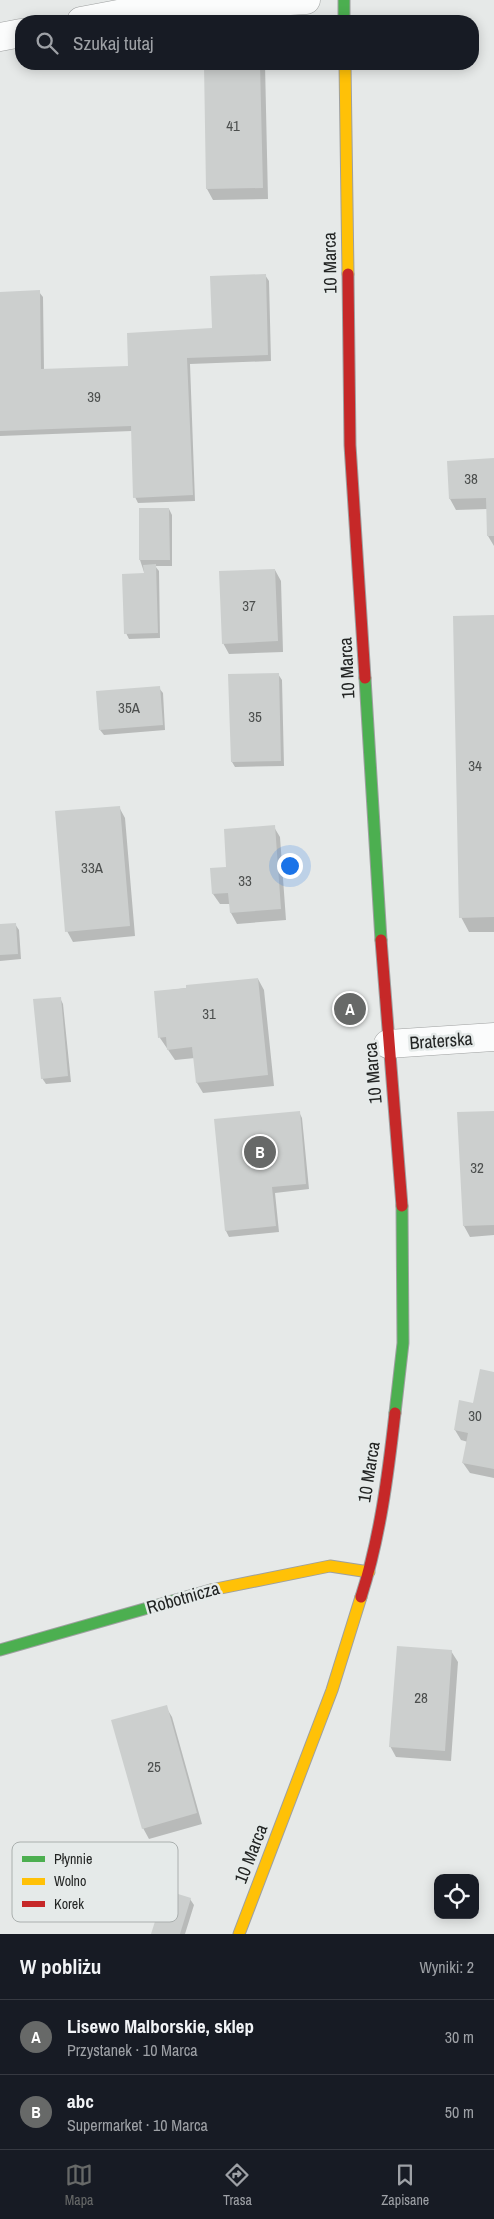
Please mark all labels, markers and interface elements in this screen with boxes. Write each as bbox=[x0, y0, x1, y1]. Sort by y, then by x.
search box bbox=[15, 15, 479, 70]
icon: search bbox=[33, 29, 61, 57]
text: Szukaj tutaj bbox=[73, 30, 154, 56]
house number: 41 bbox=[226, 115, 240, 136]
street label: 10 Marca bbox=[316, 232, 343, 294]
house number: 39 bbox=[87, 386, 101, 407]
house number: 38 bbox=[464, 468, 478, 489]
house number: 37 bbox=[242, 595, 256, 616]
street label: 10 Marca bbox=[332, 637, 361, 699]
house number: 35A bbox=[118, 697, 141, 718]
house number: 35 bbox=[248, 706, 262, 727]
house number: 34 bbox=[468, 755, 482, 776]
your location bbox=[277, 853, 303, 879]
house number: 33A bbox=[81, 857, 104, 878]
house number: 33 bbox=[238, 870, 252, 891]
pin: A bbox=[334, 990, 366, 1028]
house number: 31 bbox=[202, 1003, 216, 1024]
street label: Braterska bbox=[409, 1026, 473, 1055]
street label: 10 Marca bbox=[357, 1041, 388, 1105]
pin: B bbox=[244, 1133, 276, 1171]
house number: 32 bbox=[470, 1157, 484, 1178]
house number: 30 bbox=[468, 1405, 482, 1426]
street label: 10 Marca bbox=[351, 1440, 386, 1504]
street label: Robotnicza bbox=[144, 1575, 222, 1620]
house number: 28 bbox=[414, 1687, 428, 1708]
house number: 25 bbox=[147, 1756, 161, 1777]
street label: 10 Marca bbox=[228, 1821, 273, 1887]
legend bbox=[12, 1842, 178, 1922]
text: Płynnie bbox=[54, 1850, 92, 1868]
text: Wolno bbox=[54, 1872, 86, 1890]
map controls bbox=[434, 1874, 479, 1919]
button: locate bbox=[434, 1874, 479, 1919]
text: Korek bbox=[54, 1895, 84, 1913]
text: W pobliżu bbox=[20, 1952, 101, 1981]
text: Wyniki: 2 bbox=[419, 1956, 474, 1978]
text: Lisewo Malborskie, sklep bbox=[67, 2013, 254, 2039]
text: A bbox=[31, 2026, 41, 2048]
text: 30 m bbox=[445, 2026, 474, 2048]
text: Przystanek · 10 Marca bbox=[67, 2039, 198, 2061]
text: abc bbox=[67, 2088, 94, 2114]
text: B bbox=[31, 2101, 41, 2123]
text: 50 m bbox=[445, 2101, 474, 2123]
text: Supermarket · 10 Marca bbox=[67, 2114, 208, 2136]
tab: Mapa bbox=[65, 2161, 93, 2209]
tab: Trasa bbox=[223, 2161, 252, 2209]
tab: Zapisane bbox=[381, 2161, 429, 2209]

